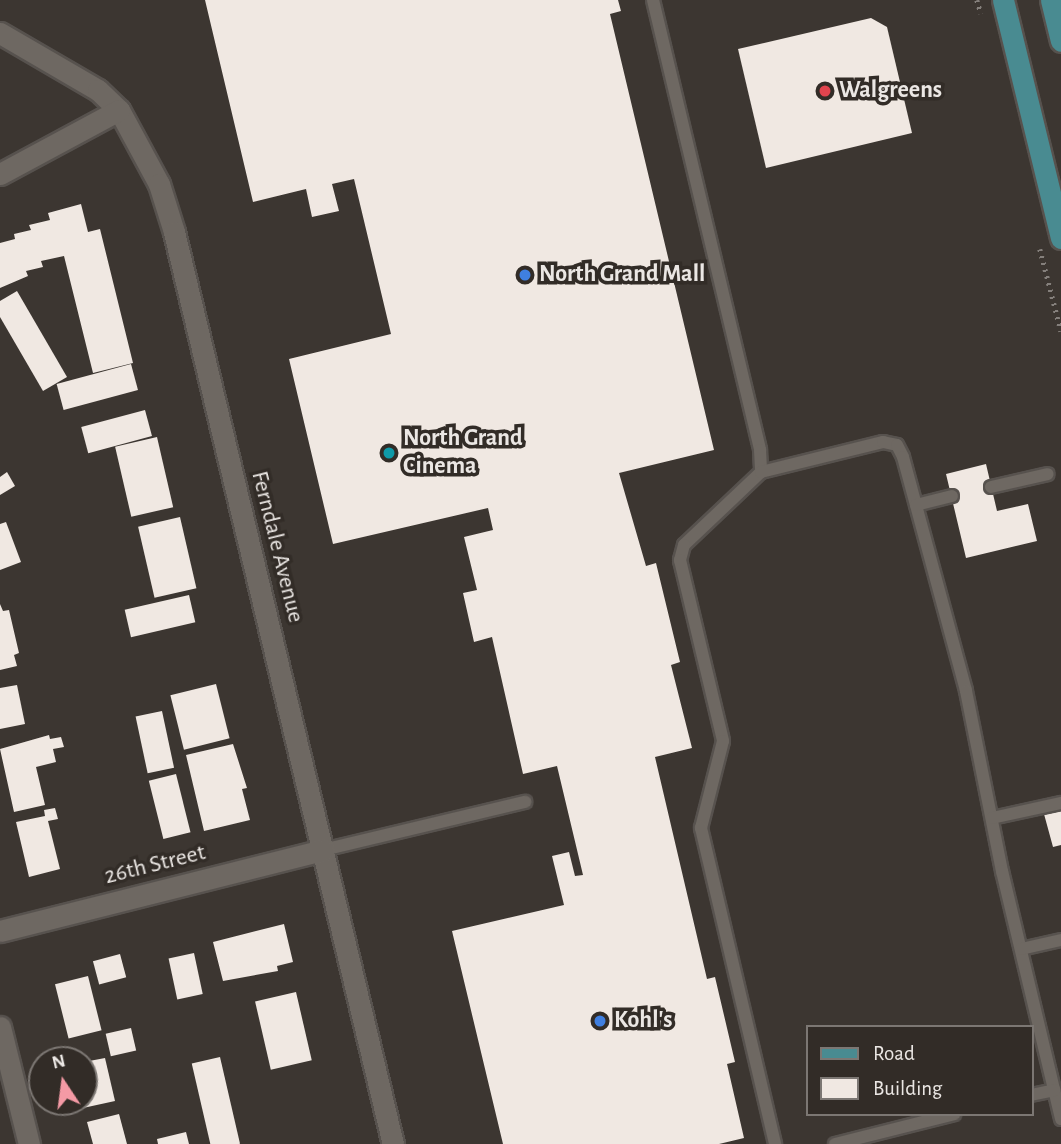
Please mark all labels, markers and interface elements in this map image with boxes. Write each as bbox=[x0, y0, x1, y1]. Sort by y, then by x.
place label: Walgreens bbox=[839, 77, 942, 105]
marker: Walgreens bbox=[817, 83, 833, 99]
place label: North Grand Mall bbox=[539, 261, 705, 289]
marker: North Grand Mall bbox=[517, 267, 533, 283]
place label: North Grand Cinema bbox=[403, 425, 523, 481]
marker: North Grand Cinema bbox=[381, 445, 397, 461]
street label: Ferndale Avenue bbox=[244, 468, 310, 626]
street label: 26th Street bbox=[102, 839, 208, 891]
place label: Kohl's bbox=[614, 1007, 672, 1035]
marker: Kohl's bbox=[592, 1013, 608, 1029]
legend bbox=[806, 1025, 1033, 1116]
text: Road bbox=[873, 1043, 915, 1064]
north arrow bbox=[28, 1046, 98, 1116]
text: N bbox=[50, 1051, 67, 1073]
text: Building bbox=[873, 1078, 942, 1099]

